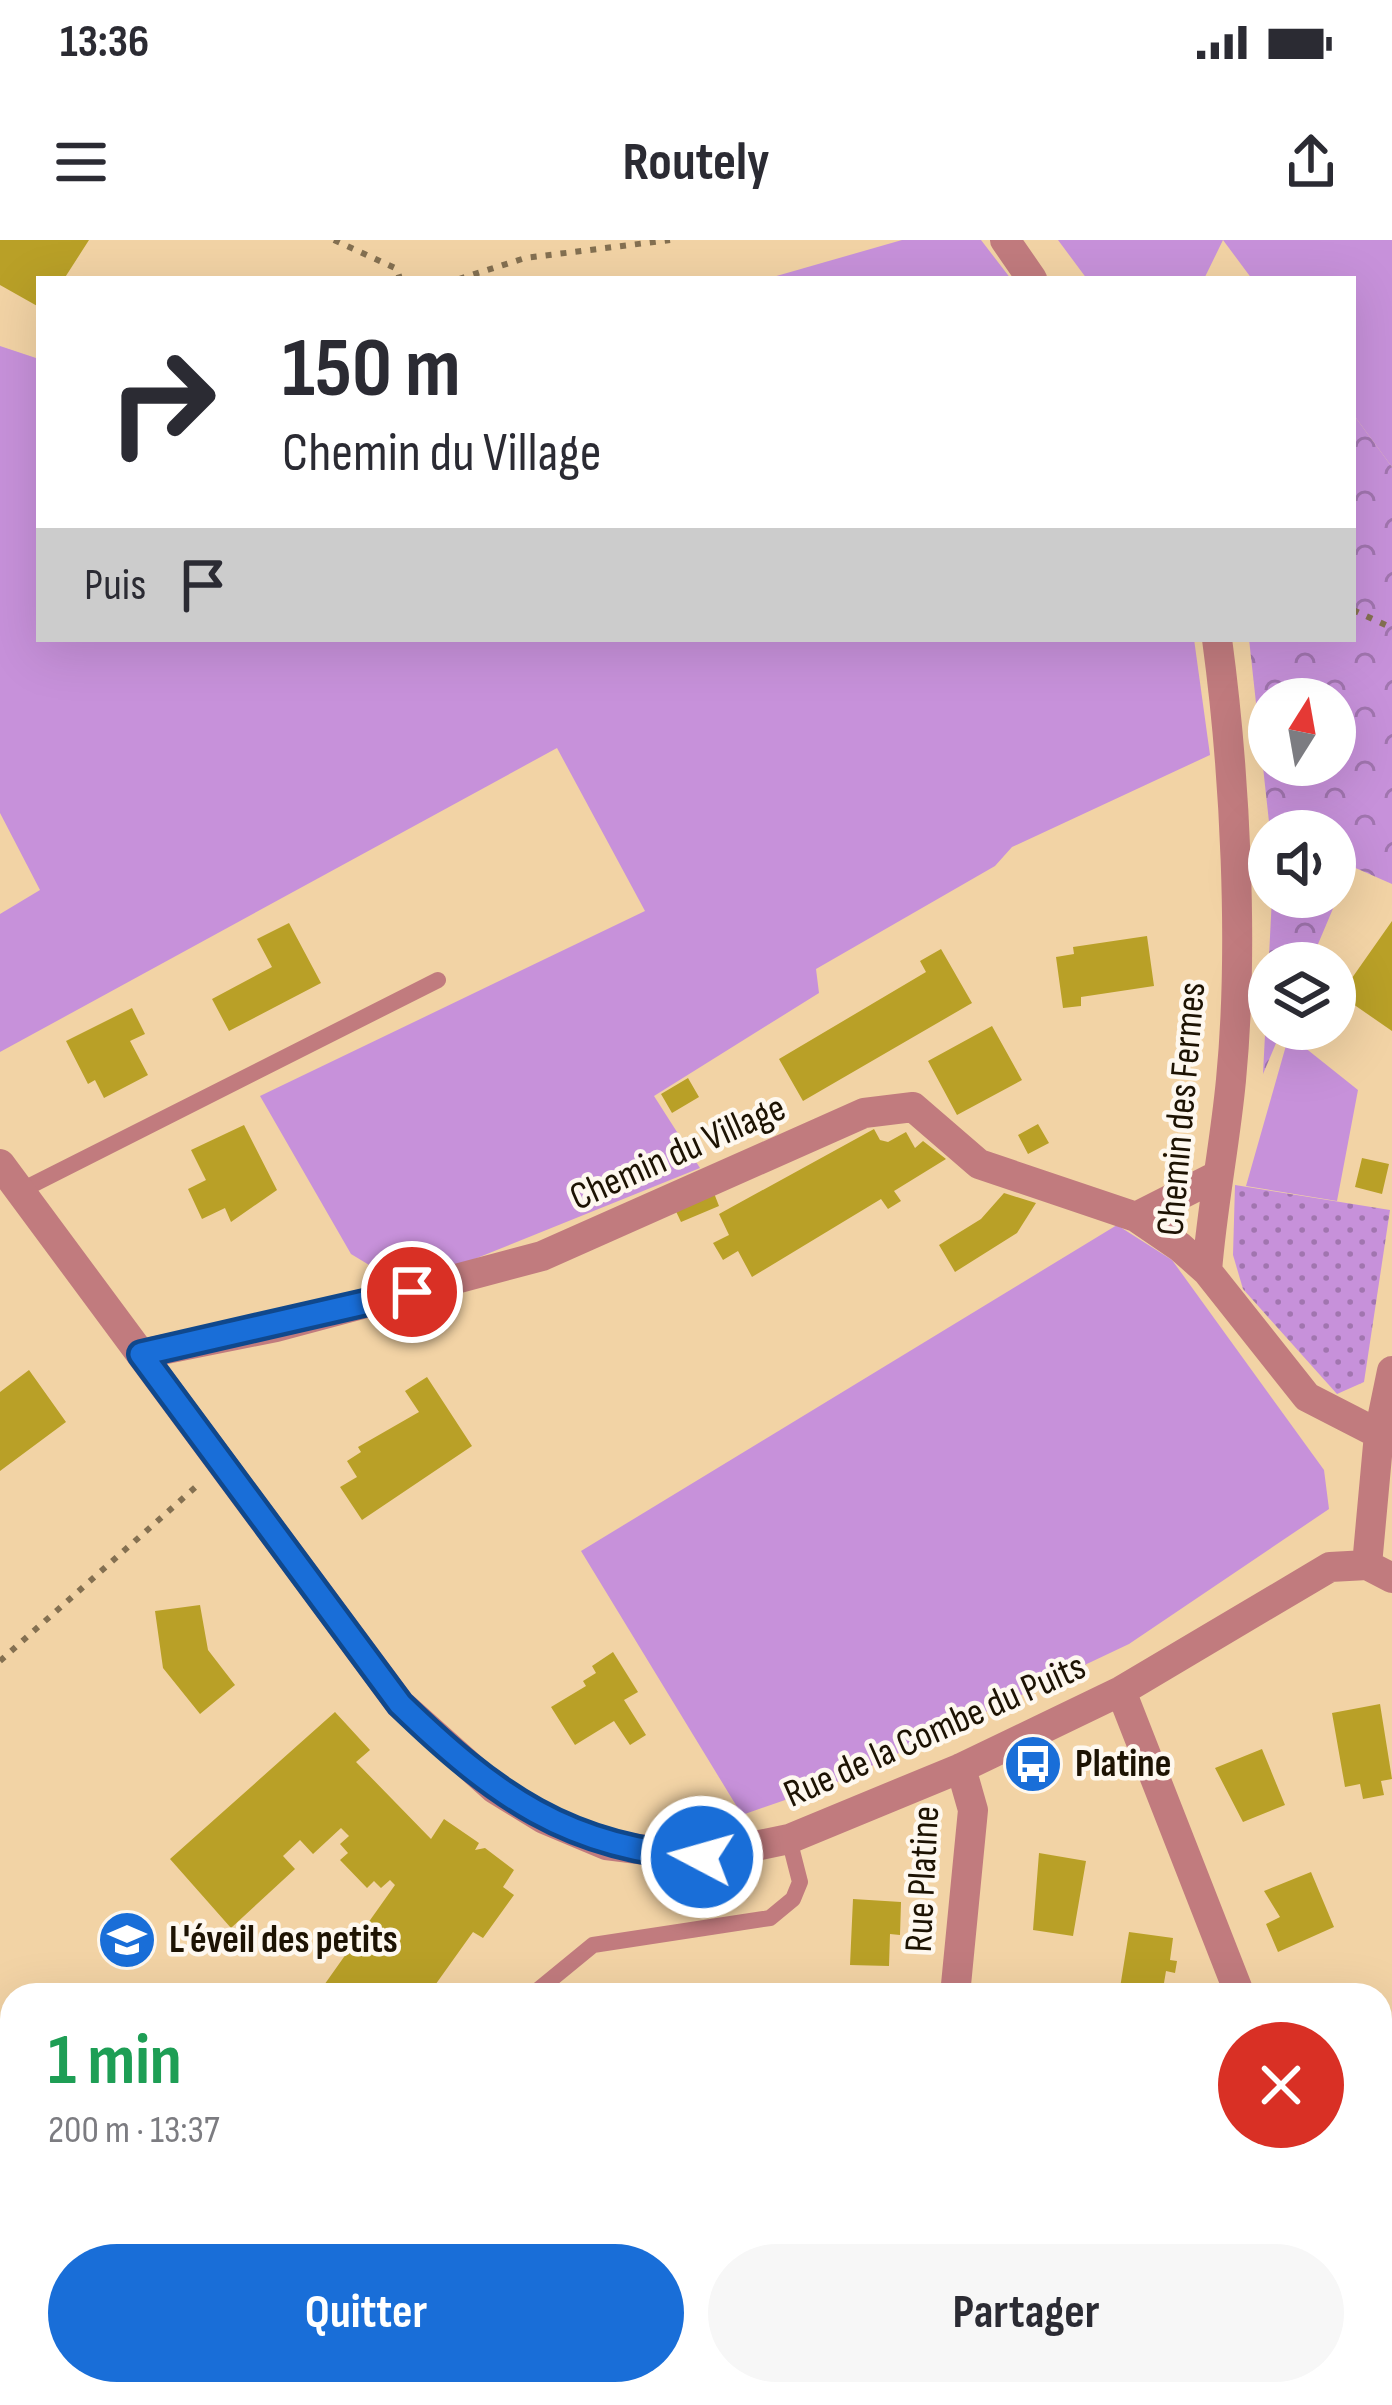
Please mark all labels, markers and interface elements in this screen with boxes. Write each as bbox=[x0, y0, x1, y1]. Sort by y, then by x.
text: 13:36 bbox=[60, 15, 149, 70]
icon: menu bbox=[48, 129, 114, 195]
icon: share bbox=[1278, 129, 1344, 195]
text: Routely bbox=[622, 130, 770, 195]
text: 150 m bbox=[282, 319, 461, 420]
icon: right bbox=[84, 324, 240, 480]
text: Chemin du Village bbox=[282, 421, 601, 486]
icon: arrive bbox=[170, 552, 236, 618]
text: Puis bbox=[84, 558, 146, 613]
north arrow bbox=[1248, 678, 1356, 786]
map controls bbox=[1248, 678, 1356, 1050]
button: sound bbox=[1248, 810, 1356, 918]
button: layers bbox=[1248, 942, 1356, 1050]
street label: Chemin des Fermes bbox=[1148, 980, 1216, 1238]
street label: Chemin du Village bbox=[563, 1085, 793, 1221]
pin bbox=[361, 1241, 463, 1343]
icon: arrive bbox=[379, 1259, 445, 1325]
street label: Rue de la Combe du Puits bbox=[777, 1643, 1093, 1819]
bus stop icon: Platine bbox=[1002, 1733, 1064, 1795]
place label: Platine bbox=[1075, 1741, 1171, 1788]
position arrow bbox=[639, 1794, 765, 1920]
street label: Rue Platine bbox=[896, 1805, 950, 1953]
school or university icon: L'éveil des petits bbox=[96, 1909, 158, 1971]
place label: L'éveil des petits bbox=[169, 1917, 398, 1964]
text: 1 min bbox=[48, 2018, 182, 2105]
button: close bbox=[1218, 2022, 1344, 2148]
text: 200 m · 13:37 bbox=[48, 2107, 220, 2154]
button: Quitter bbox=[48, 2244, 684, 2382]
button: Partager bbox=[708, 2244, 1344, 2382]

